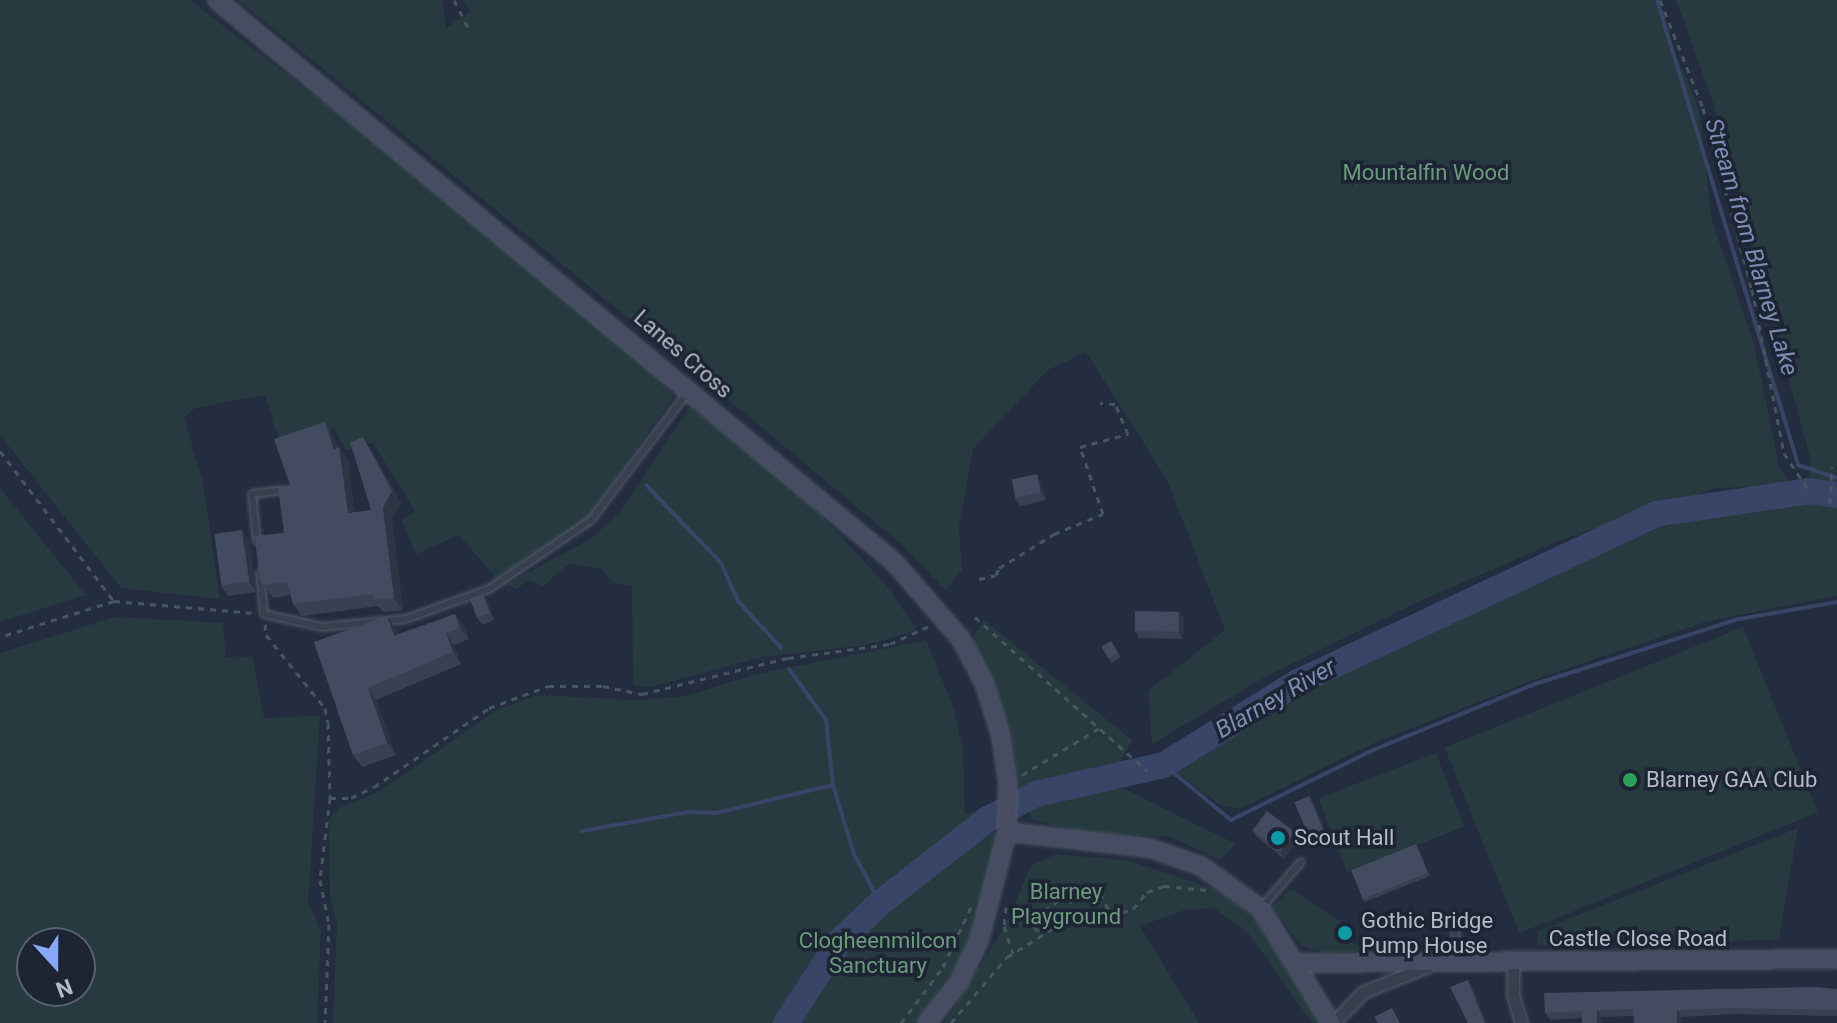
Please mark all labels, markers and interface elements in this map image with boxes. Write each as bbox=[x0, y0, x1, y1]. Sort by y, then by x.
water label: Stream from Blarney Lake bbox=[1698, 115, 1804, 379]
park label: Mountalfin Wood bbox=[1342, 160, 1510, 186]
street label: Lanes Cross bbox=[629, 304, 737, 404]
water label: Blarney River bbox=[1211, 653, 1341, 745]
place label: Blarney GAA Club bbox=[1646, 767, 1817, 793]
marker: Blarney GAA Club bbox=[1621, 771, 1639, 789]
place label: Scout Hall bbox=[1294, 825, 1394, 851]
marker: Scout Hall bbox=[1269, 829, 1287, 847]
park label: Blarney Playground bbox=[1011, 878, 1121, 930]
place label: Gothic Bridge Pump House bbox=[1361, 907, 1493, 958]
marker: Gothic Bridge Pump House bbox=[1336, 924, 1354, 942]
street label: Castle Close Road bbox=[1549, 926, 1727, 952]
north arrow bbox=[16, 927, 96, 1007]
park label: Clogheenmilcon Sanctuary bbox=[799, 927, 957, 978]
text: N bbox=[52, 974, 76, 1002]

